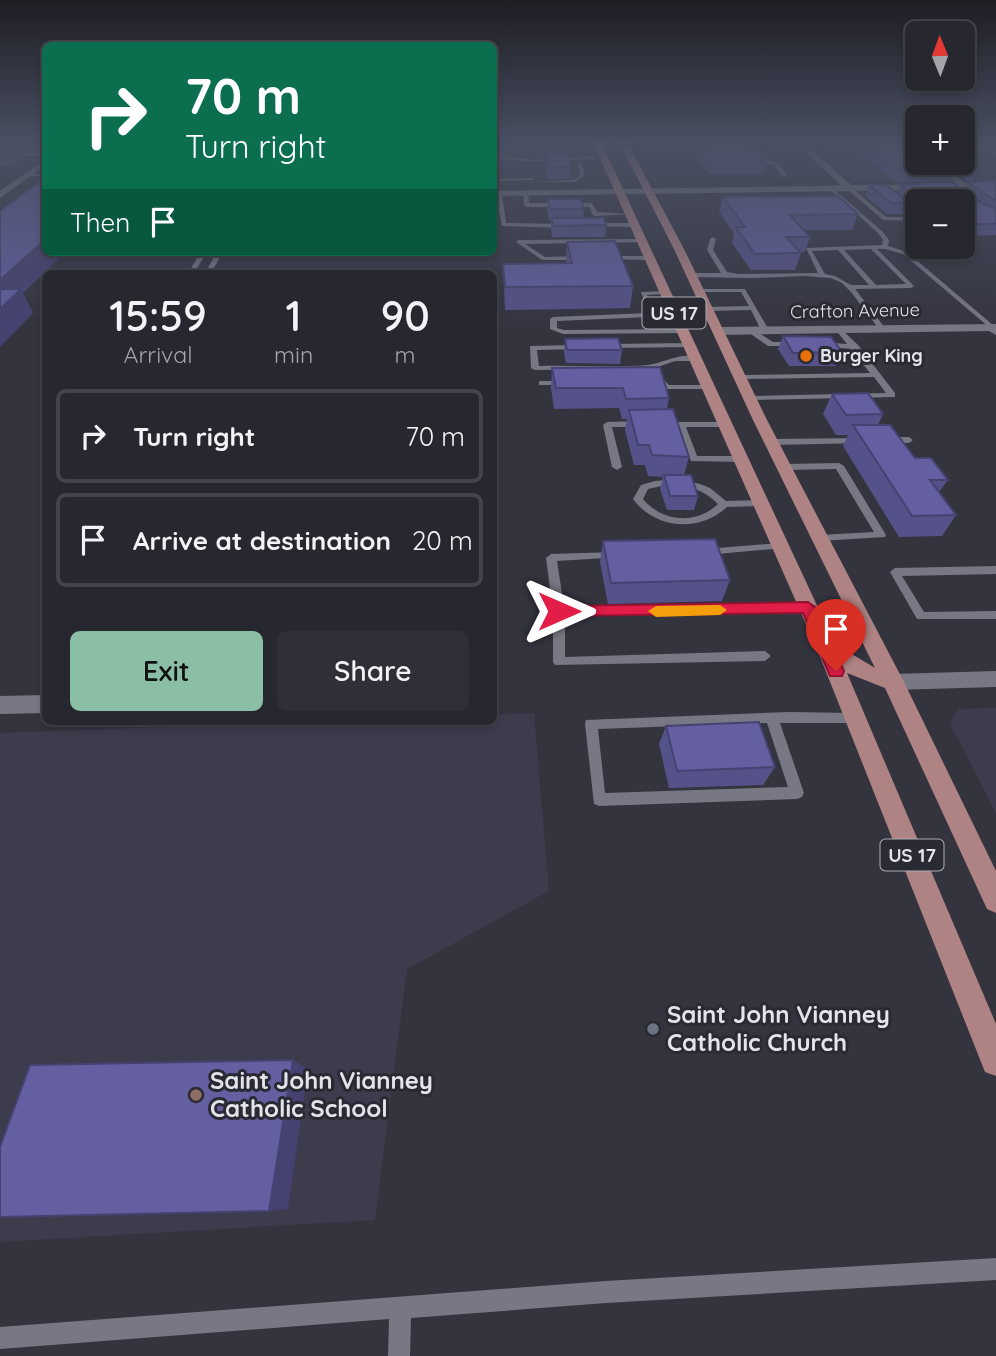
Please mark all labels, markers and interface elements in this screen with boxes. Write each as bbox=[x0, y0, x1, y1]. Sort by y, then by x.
north arrow bbox=[905, 21, 975, 91]
map controls bbox=[905, 21, 975, 259]
text: 70 m bbox=[185, 65, 301, 126]
icon: right bbox=[70, 70, 161, 161]
button: + bbox=[905, 105, 975, 175]
text: Turn right bbox=[185, 126, 326, 166]
button: − bbox=[905, 189, 975, 259]
icon: arrive bbox=[144, 203, 182, 241]
text: Then bbox=[70, 206, 130, 239]
text: 15:59 bbox=[109, 289, 207, 342]
text: 1 bbox=[286, 289, 302, 342]
text: 90 bbox=[380, 289, 430, 342]
road number: US 17 bbox=[642, 298, 706, 328]
street label: Crafton Avenue bbox=[790, 298, 920, 323]
text: Arrival bbox=[124, 340, 192, 369]
text: min bbox=[274, 340, 313, 369]
text: m bbox=[395, 340, 416, 369]
place label: Burger King bbox=[820, 344, 923, 367]
marker: Burger King bbox=[798, 348, 814, 364]
icon: right bbox=[74, 417, 112, 455]
text: Turn right bbox=[133, 420, 255, 453]
text: 70 m bbox=[405, 420, 465, 453]
icon: arrive bbox=[74, 521, 112, 559]
text: Arrive at destination bbox=[133, 524, 391, 557]
text: 20 m bbox=[412, 524, 473, 557]
position arrow bbox=[522, 574, 596, 648]
pin bbox=[806, 599, 866, 671]
icon: arrive bbox=[817, 610, 855, 648]
button: Exit bbox=[70, 631, 263, 711]
button: Share bbox=[277, 631, 469, 711]
road number: US 17 bbox=[880, 840, 944, 870]
place label: Saint John Vianney Catholic Church bbox=[667, 999, 890, 1057]
marker: Saint John Vianney Catholic Church bbox=[645, 1021, 661, 1037]
place label: Saint John Vianney Catholic School bbox=[210, 1065, 433, 1123]
marker: Saint John Vianney Catholic School bbox=[188, 1087, 204, 1103]

